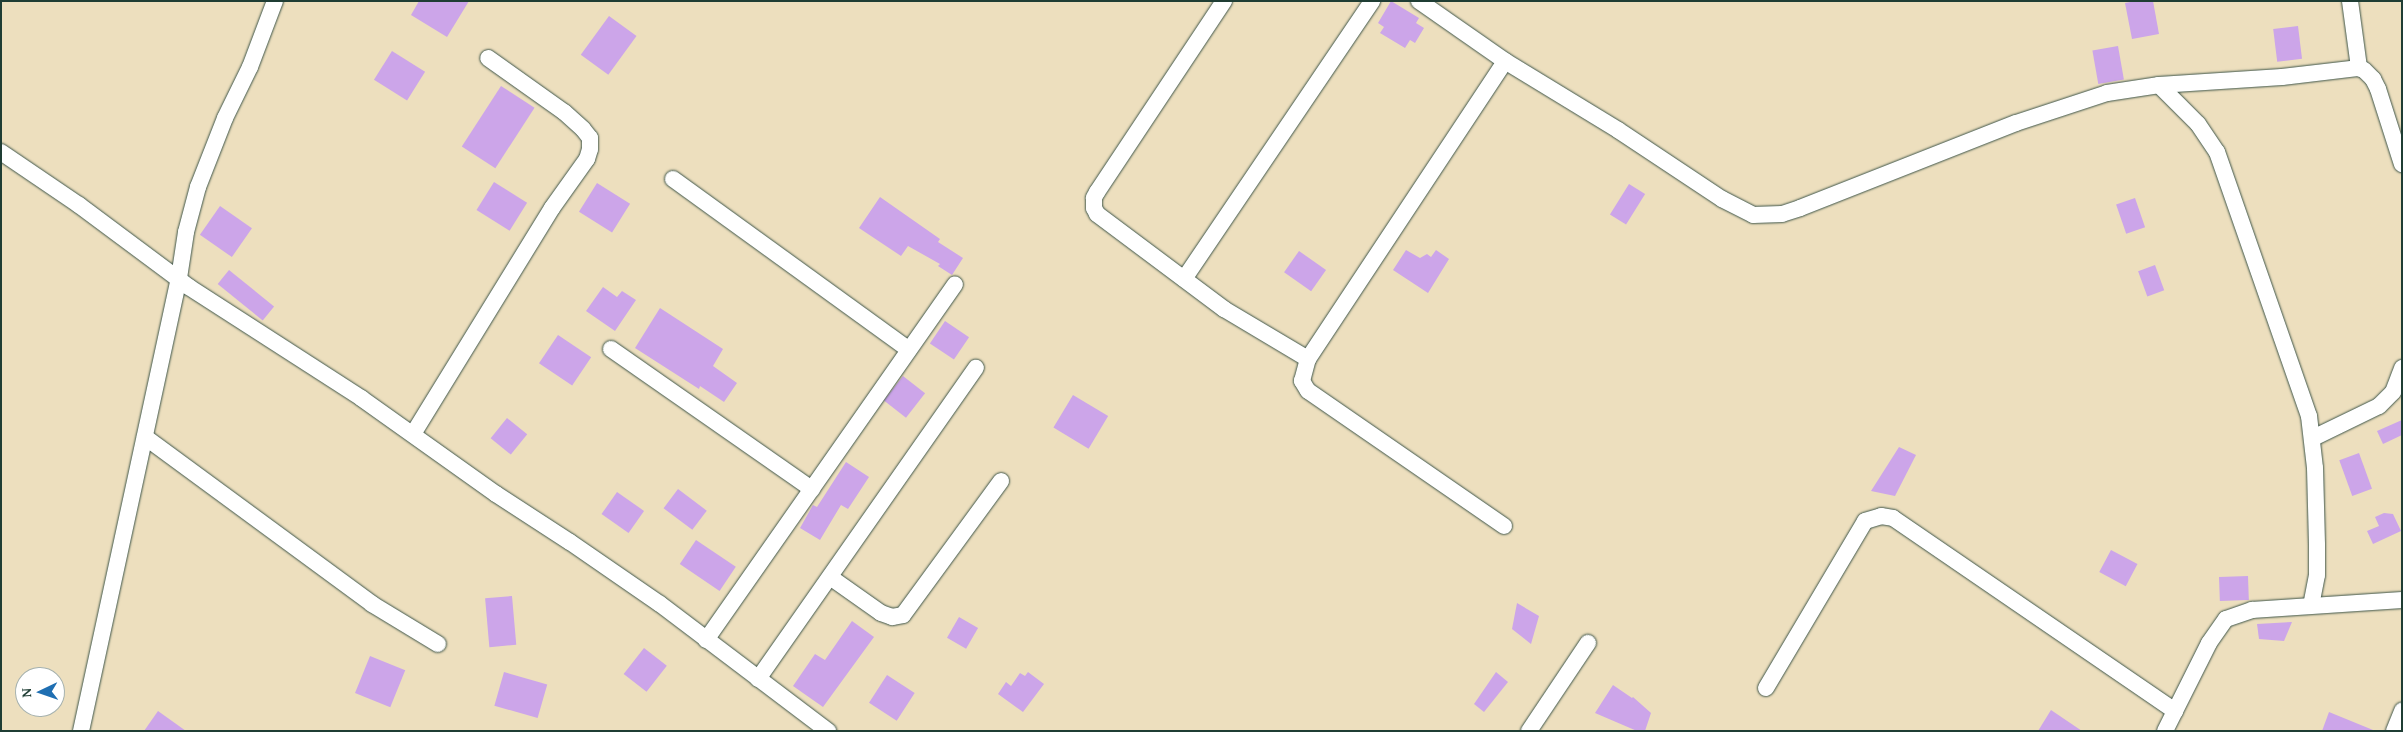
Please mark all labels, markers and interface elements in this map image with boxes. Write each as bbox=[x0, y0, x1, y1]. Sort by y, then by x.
north arrow bbox=[15, 667, 65, 717]
text: N bbox=[16, 688, 36, 698]

